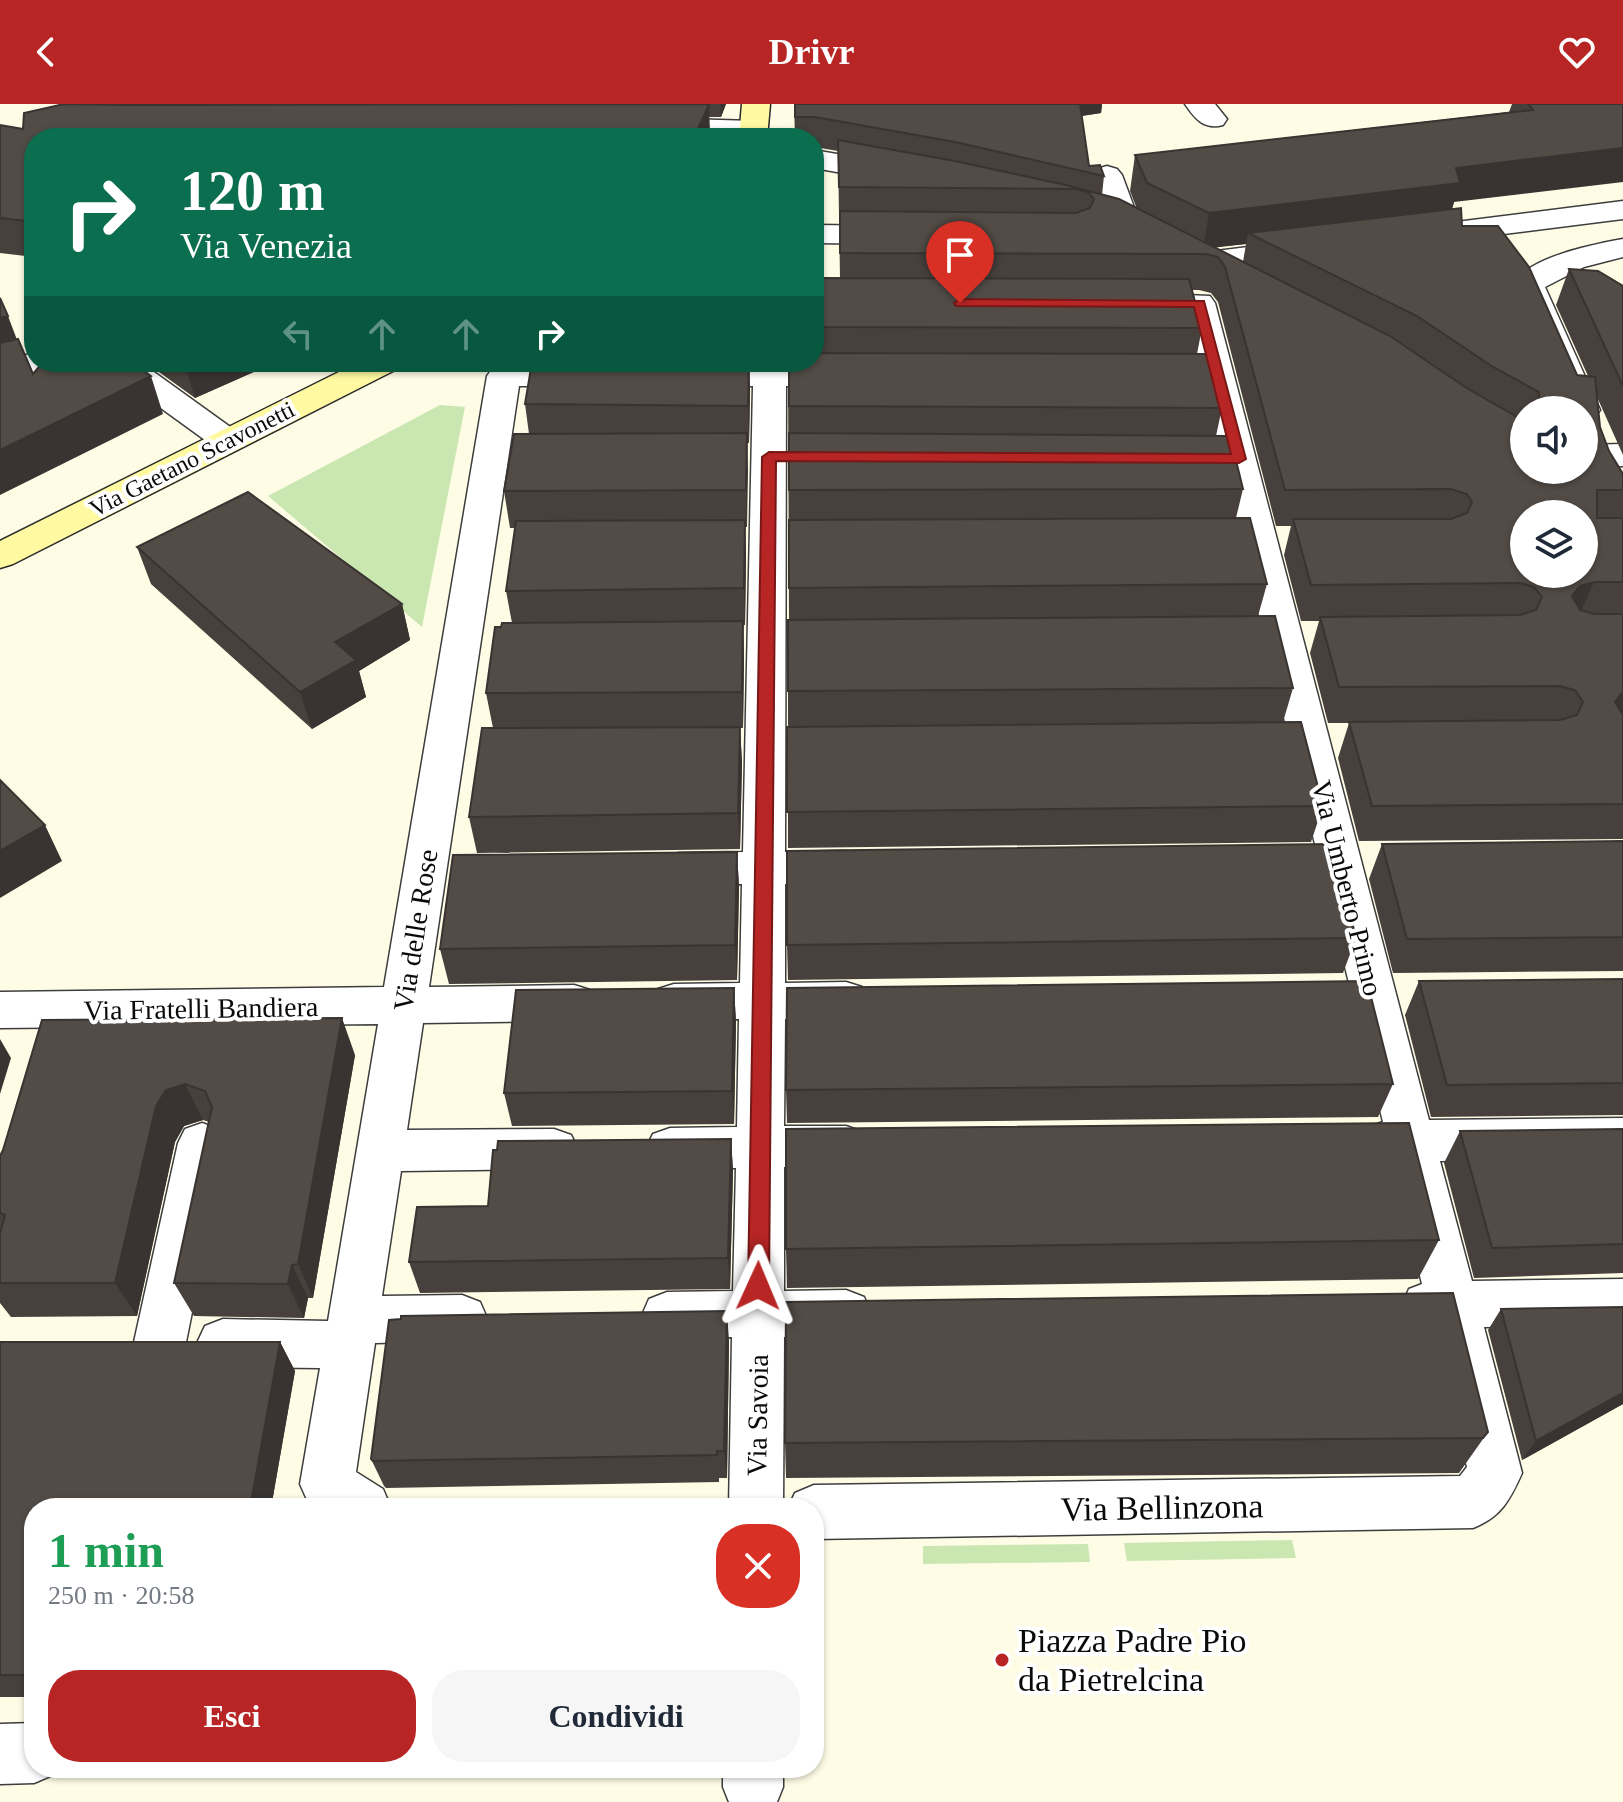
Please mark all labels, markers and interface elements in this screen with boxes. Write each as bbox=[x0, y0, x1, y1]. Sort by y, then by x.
icon: back bbox=[24, 30, 68, 74]
icon: heart bbox=[1555, 30, 1599, 74]
text: Drivr bbox=[769, 32, 854, 72]
icon: right bbox=[48, 160, 152, 264]
text: 120 m bbox=[180, 160, 325, 222]
pin bbox=[926, 221, 994, 303]
text: Via Venezia bbox=[180, 226, 352, 266]
icon: arrive bbox=[938, 233, 982, 277]
icon: left bbox=[276, 312, 320, 356]
icon: ahead bbox=[360, 312, 404, 356]
icon: ahead bbox=[444, 312, 488, 356]
icon: right bbox=[528, 312, 572, 356]
street label: Via Gaetano Scavonetti bbox=[85, 396, 299, 522]
map controls bbox=[1510, 396, 1598, 588]
button: sound bbox=[1510, 396, 1598, 484]
button: layers bbox=[1510, 500, 1598, 588]
street label: Via Umberto Primo bbox=[1306, 777, 1389, 999]
street label: Via delle Rose bbox=[387, 847, 444, 1013]
street label: Via Fratelli Bandiera bbox=[83, 991, 319, 1026]
position arrow bbox=[716, 1244, 800, 1328]
street label: Via Savoia bbox=[741, 1353, 774, 1476]
street label: Via Bellinzona bbox=[1060, 1487, 1264, 1528]
text: 1 min bbox=[48, 1524, 164, 1577]
button: close bbox=[716, 1524, 800, 1608]
text: 250 m · 20:58 bbox=[48, 1581, 195, 1610]
place label: Piazza Padre Pio da Pietrelcina bbox=[1018, 1622, 1247, 1698]
marker: Piazza Padre Pio da Pietrelcina bbox=[993, 1651, 1011, 1669]
button: Esci bbox=[48, 1670, 416, 1762]
button: Condividi bbox=[432, 1670, 800, 1762]

